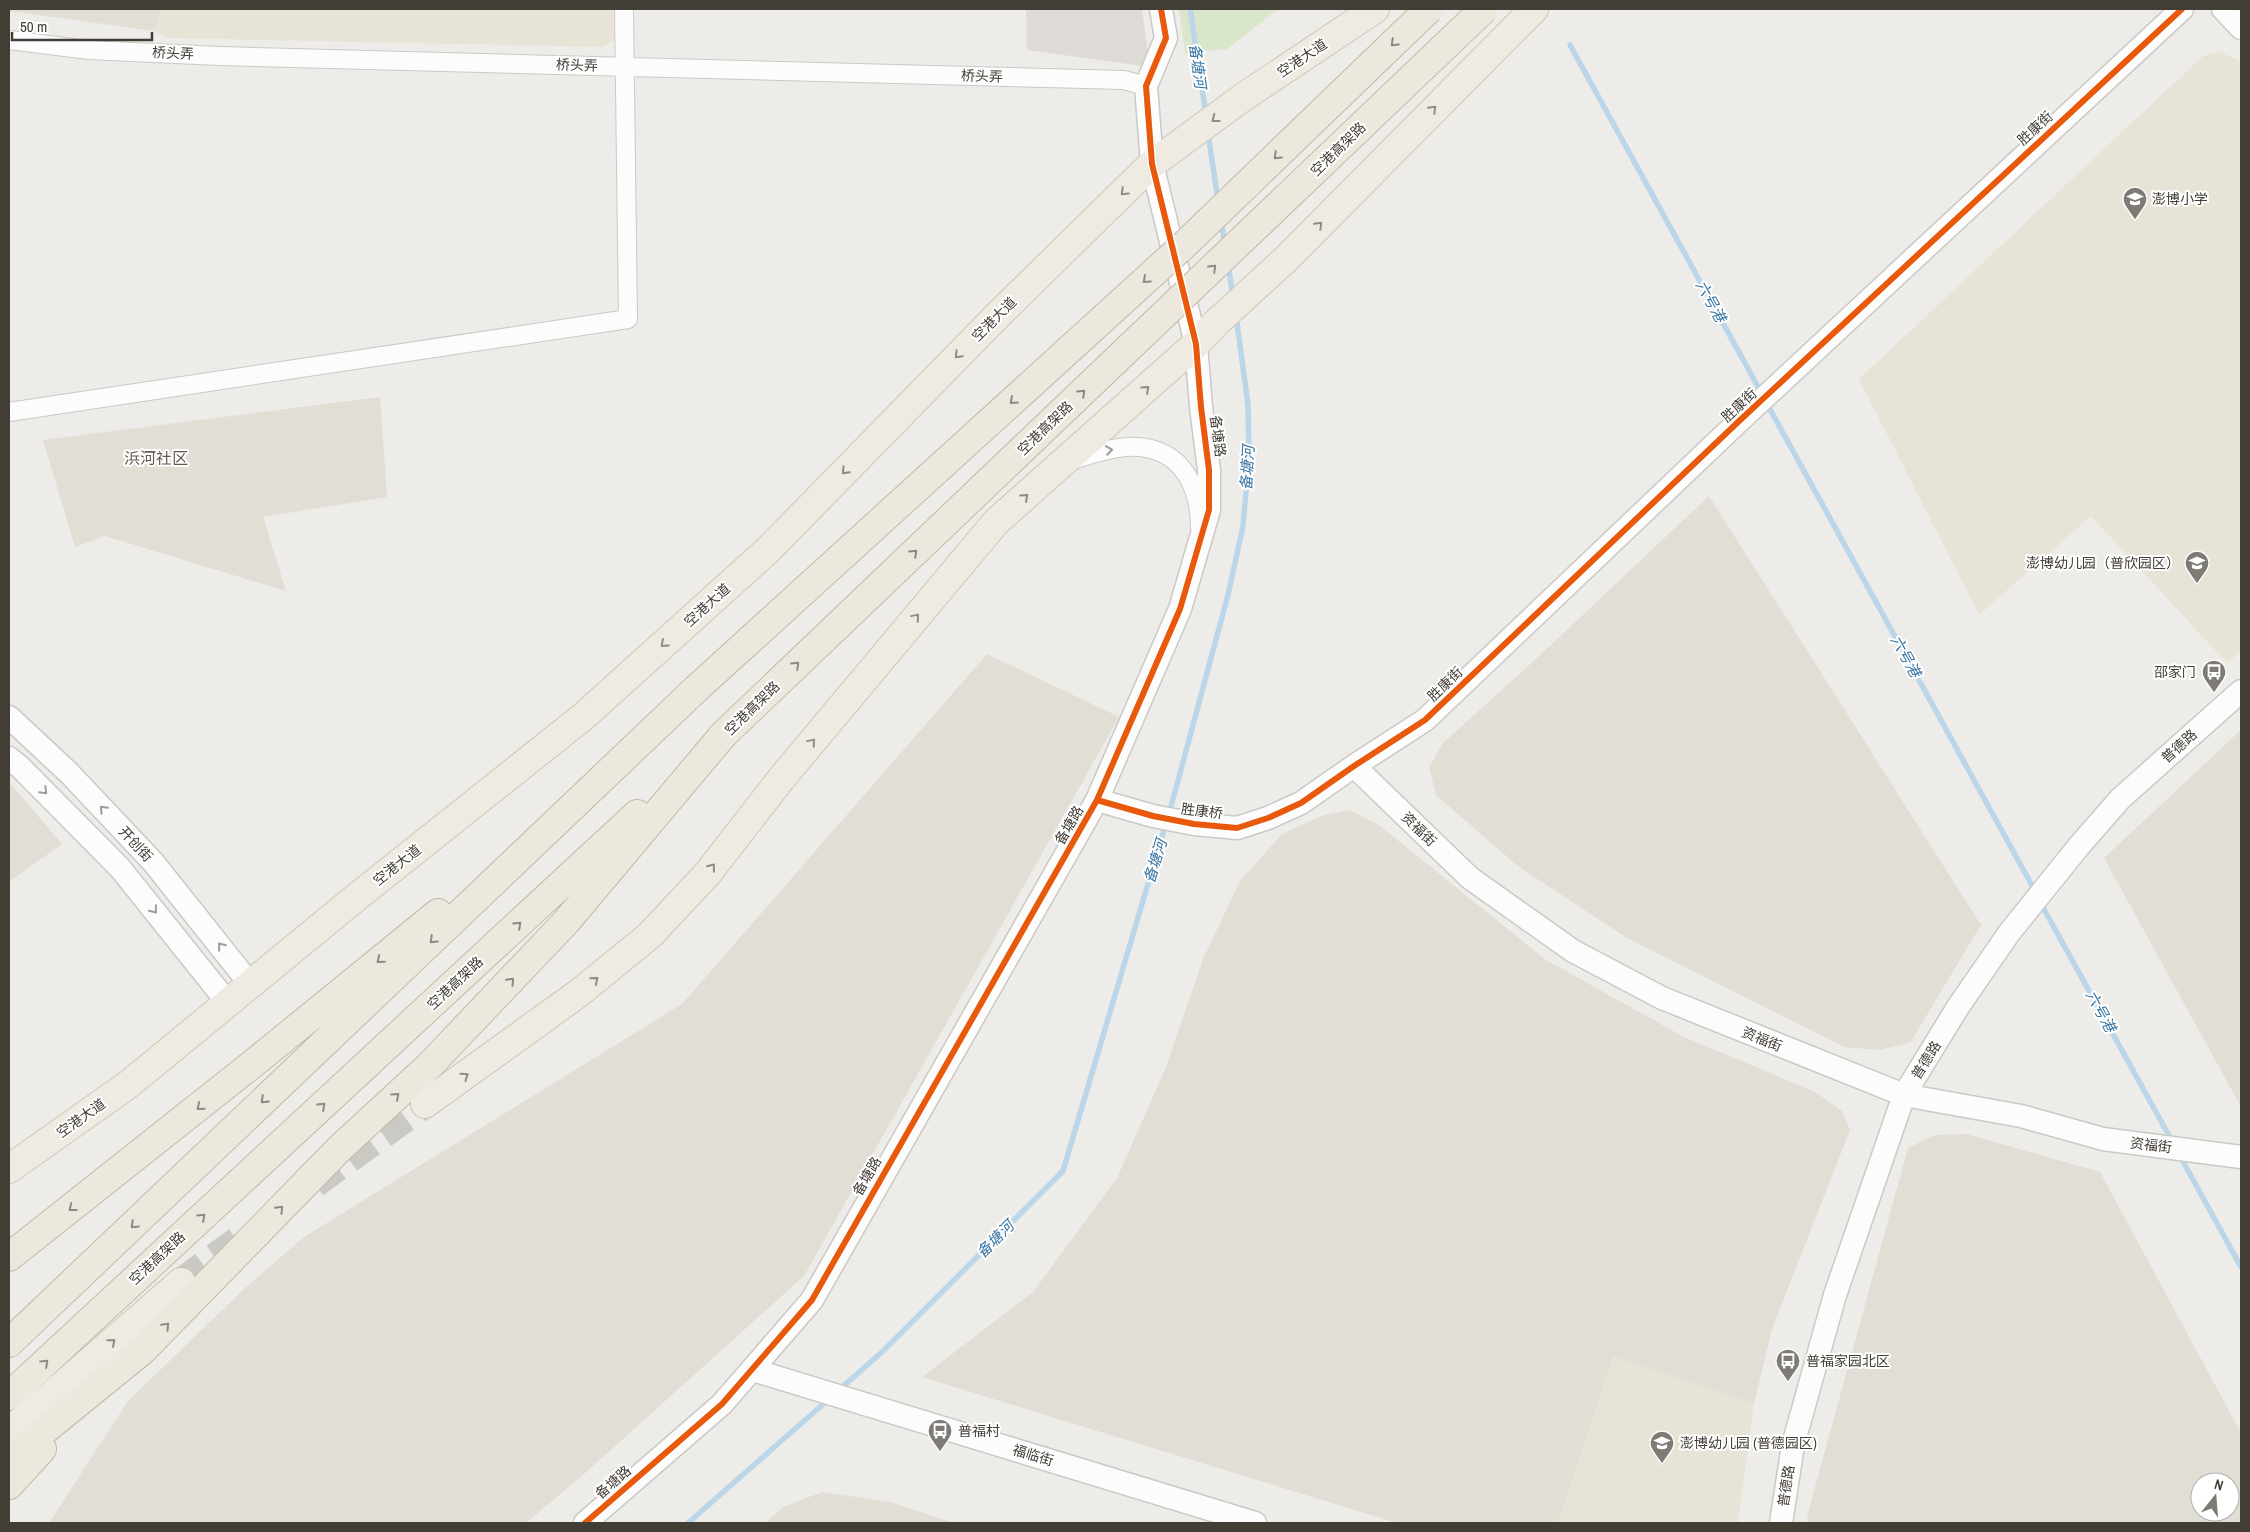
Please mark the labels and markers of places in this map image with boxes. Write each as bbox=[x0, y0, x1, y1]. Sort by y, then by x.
school or university icon: 澎博小学 bbox=[2122, 186, 2148, 220]
place label: 澎博小学 bbox=[2152, 190, 2208, 208]
school or university icon: 澎博幼儿园（普欣园区） bbox=[2184, 550, 2210, 584]
place label: 澎博幼儿园（普欣园区） bbox=[2026, 554, 2180, 572]
bus stop icon: 邵家门 bbox=[2201, 659, 2227, 693]
place label: 邵家门 bbox=[2154, 663, 2196, 681]
bus stop icon: 普福家园北区 bbox=[1775, 1348, 1801, 1382]
place label: 普福家园北区 bbox=[1806, 1352, 1890, 1370]
bus stop icon: 普福村 bbox=[927, 1418, 953, 1452]
place label: 普福村 bbox=[958, 1422, 1000, 1440]
school or university icon: 澎博幼儿园 (普德园区) bbox=[1649, 1430, 1675, 1464]
place label: 澎博幼儿园 (普德园区) bbox=[1680, 1434, 1817, 1452]

